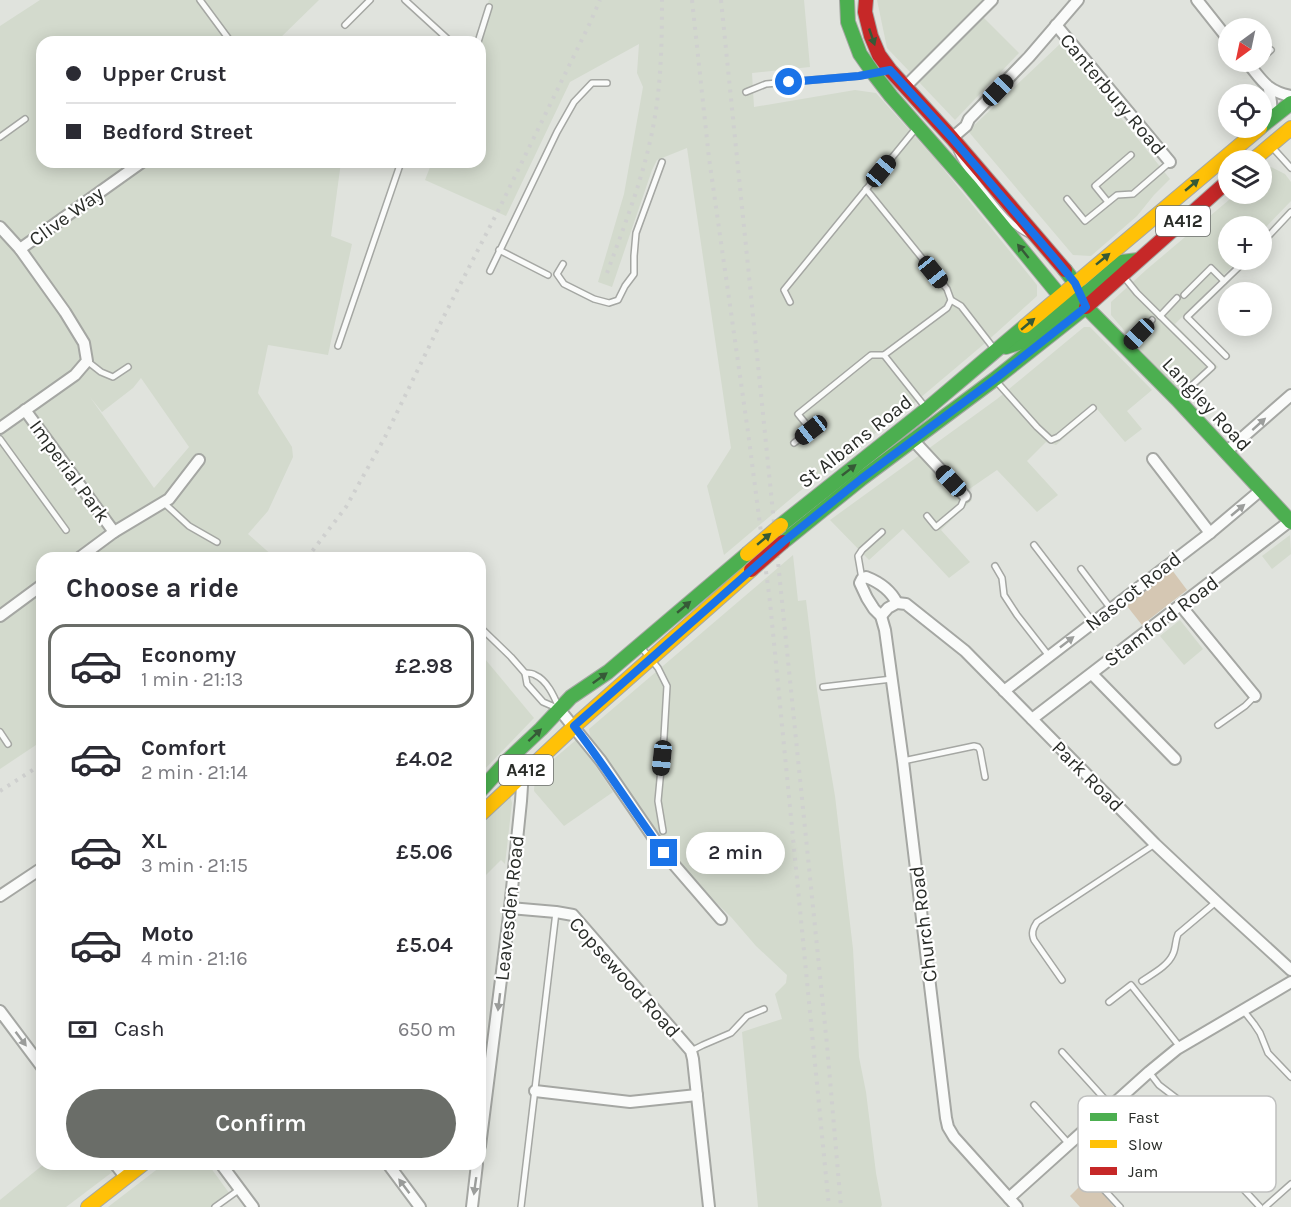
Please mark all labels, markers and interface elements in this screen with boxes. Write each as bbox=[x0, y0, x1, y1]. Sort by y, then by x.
north arrow bbox=[1218, 18, 1272, 72]
map controls bbox=[1218, 18, 1272, 336]
one-way arrow bbox=[868, 28, 877, 46]
street label: Canterbury Road bbox=[1055, 29, 1170, 160]
text: Upper Crust bbox=[102, 61, 227, 87]
route start bbox=[775, 68, 802, 95]
car bbox=[979, 71, 1017, 109]
button: locate bbox=[1218, 84, 1272, 138]
text: Bedford Street bbox=[102, 119, 253, 145]
button: layers bbox=[1218, 150, 1272, 204]
car bbox=[863, 151, 899, 191]
one-way arrow bbox=[1184, 179, 1200, 192]
street label: Clive Way bbox=[25, 182, 108, 251]
road number: A412 bbox=[1156, 206, 1210, 236]
button: + bbox=[1218, 216, 1272, 270]
one-way arrow bbox=[1016, 243, 1029, 259]
car bbox=[915, 252, 951, 292]
one-way arrow bbox=[1095, 254, 1110, 266]
button: − bbox=[1218, 282, 1272, 336]
car bbox=[1120, 315, 1158, 353]
one-way arrow bbox=[1020, 317, 1036, 330]
street label: Langley Road bbox=[1157, 353, 1256, 456]
street label: St Albans Road bbox=[794, 390, 917, 493]
car bbox=[791, 412, 831, 448]
street label: Imperial Park bbox=[25, 415, 115, 527]
one-way arrow bbox=[1251, 418, 1266, 431]
car bbox=[932, 462, 970, 500]
one-way arrow bbox=[842, 465, 857, 477]
one-way arrow bbox=[1230, 504, 1245, 517]
one-way arrow bbox=[756, 533, 771, 546]
street label: Nascot Road bbox=[1081, 547, 1186, 636]
street label: Stamford Road bbox=[1100, 571, 1223, 672]
text: Choose a ride bbox=[66, 572, 239, 604]
one-way arrow bbox=[676, 601, 692, 614]
one-way arrow bbox=[1059, 636, 1075, 649]
icon: car bbox=[69, 639, 123, 693]
text: Economy bbox=[141, 642, 236, 668]
text: £2.98 bbox=[395, 653, 453, 679]
text: 1 min · 21:13 bbox=[141, 668, 243, 691]
one-way arrow bbox=[591, 672, 607, 684]
one-way arrow bbox=[527, 728, 542, 742]
icon: car bbox=[69, 732, 123, 786]
text: Comfort bbox=[141, 735, 226, 761]
street label: Park Road bbox=[1047, 736, 1128, 817]
car bbox=[651, 739, 673, 777]
text: £4.02 bbox=[396, 746, 453, 772]
road number: A412 bbox=[499, 755, 553, 785]
text: 2 min · 21:14 bbox=[141, 761, 248, 784]
icon: car bbox=[69, 825, 123, 879]
text: XL bbox=[141, 828, 167, 854]
callout: 2 min bbox=[685, 832, 784, 874]
street label: Leavesden Road bbox=[490, 834, 529, 982]
text: £5.06 bbox=[396, 839, 453, 865]
route end bbox=[650, 839, 677, 866]
text: 2 min bbox=[708, 841, 763, 864]
text: 3 min · 21:15 bbox=[141, 854, 248, 877]
street label: Church Road bbox=[905, 865, 942, 983]
street label: Copsewood Road bbox=[564, 912, 685, 1042]
icon: car bbox=[69, 918, 123, 972]
text: Moto bbox=[141, 921, 194, 947]
text: £5.04 bbox=[396, 932, 453, 958]
text: 4 min · 21:16 bbox=[141, 947, 248, 970]
one-way arrow bbox=[494, 992, 503, 1011]
icon: cash bbox=[66, 1013, 99, 1046]
text: Cash bbox=[114, 1016, 164, 1042]
text: 650 m bbox=[398, 1018, 456, 1041]
one-way arrow bbox=[15, 1031, 27, 1047]
button: Confirm bbox=[66, 1089, 456, 1158]
legend bbox=[1078, 1096, 1276, 1192]
text: Fast bbox=[1128, 1108, 1159, 1127]
text: Slow bbox=[1128, 1135, 1163, 1154]
text: Jam bbox=[1128, 1162, 1158, 1181]
one-way arrow bbox=[470, 1176, 479, 1195]
one-way arrow bbox=[398, 1178, 410, 1194]

